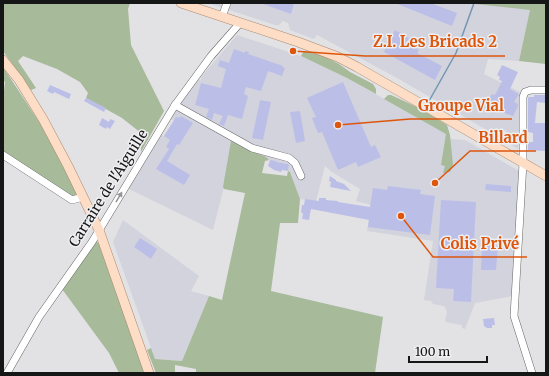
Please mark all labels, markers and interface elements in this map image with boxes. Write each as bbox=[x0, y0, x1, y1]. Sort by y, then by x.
callout: Z.I. Les Bricads 2 bbox=[365, 29, 505, 56]
text: Z.I. Les Bricads 2 bbox=[373, 32, 497, 51]
callout: Groupe Vial bbox=[410, 92, 512, 119]
text: Groupe Vial bbox=[418, 96, 504, 115]
callout: Billard bbox=[470, 124, 536, 151]
street label: Carraire de l'Aiguille bbox=[65, 126, 151, 250]
text: Billard bbox=[478, 128, 528, 147]
one-way arrow bbox=[115, 191, 122, 202]
callout: Colis Privé bbox=[433, 230, 527, 257]
text: Colis Privé bbox=[441, 234, 519, 253]
scale bar bbox=[409, 338, 487, 364]
text: 100 m bbox=[415, 344, 450, 359]

